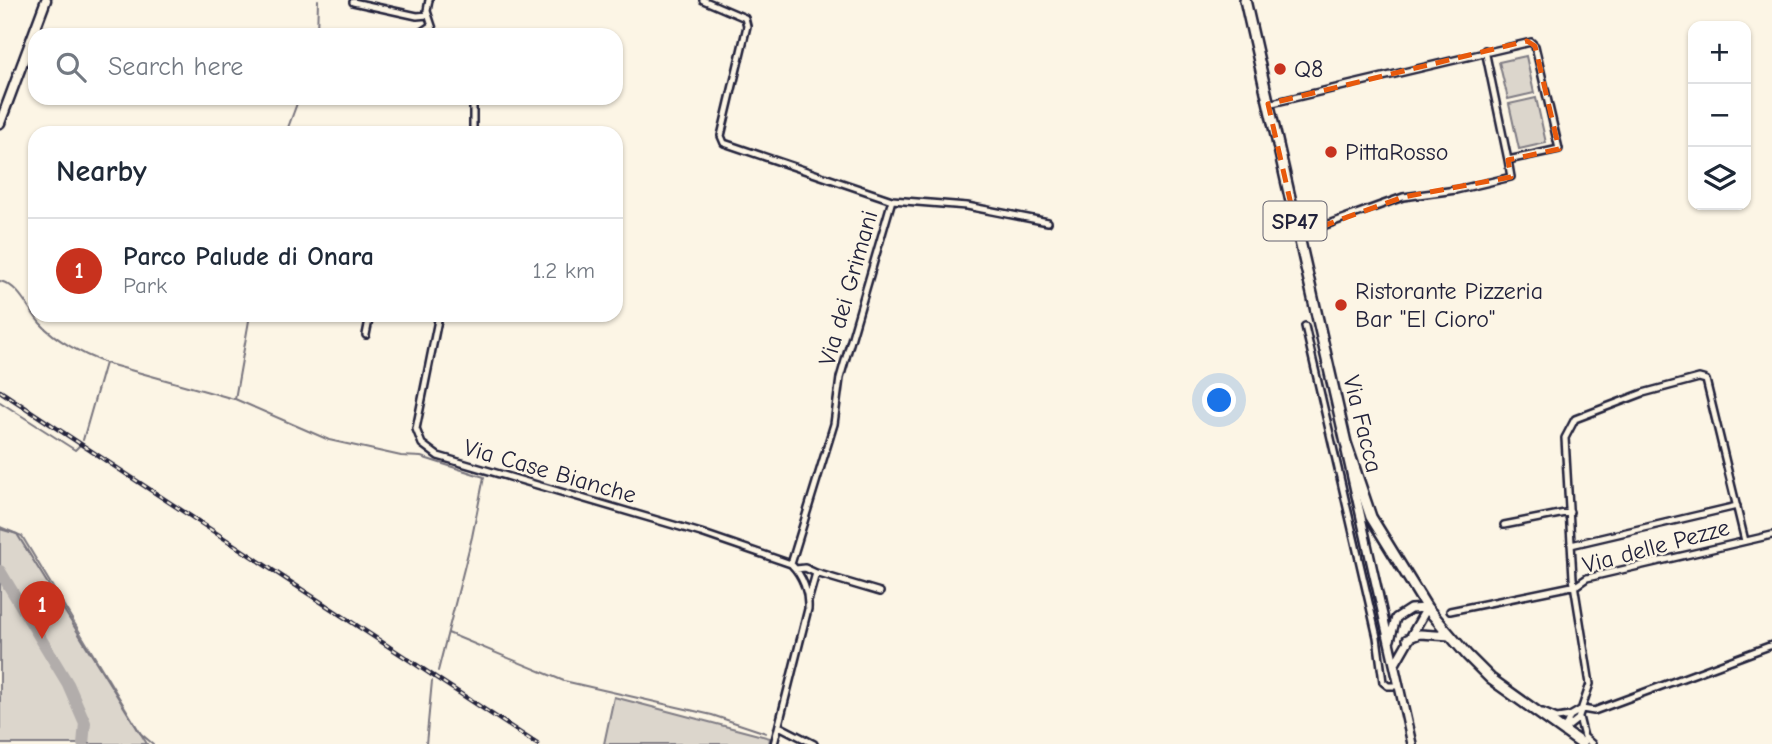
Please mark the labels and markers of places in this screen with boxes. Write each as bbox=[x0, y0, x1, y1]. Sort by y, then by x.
place label: Q8 bbox=[1294, 55, 1323, 83]
marker: Q8 bbox=[1272, 61, 1288, 77]
place label: PittaRosso bbox=[1345, 138, 1448, 166]
marker: PittaRosso bbox=[1323, 144, 1339, 160]
place label: Ristorante Pizzeria Bar "El Cioro" bbox=[1355, 277, 1543, 333]
marker: Ristorante Pizzeria Bar "El Cioro" bbox=[1333, 297, 1349, 313]
pin: 1 bbox=[19, 581, 65, 639]

